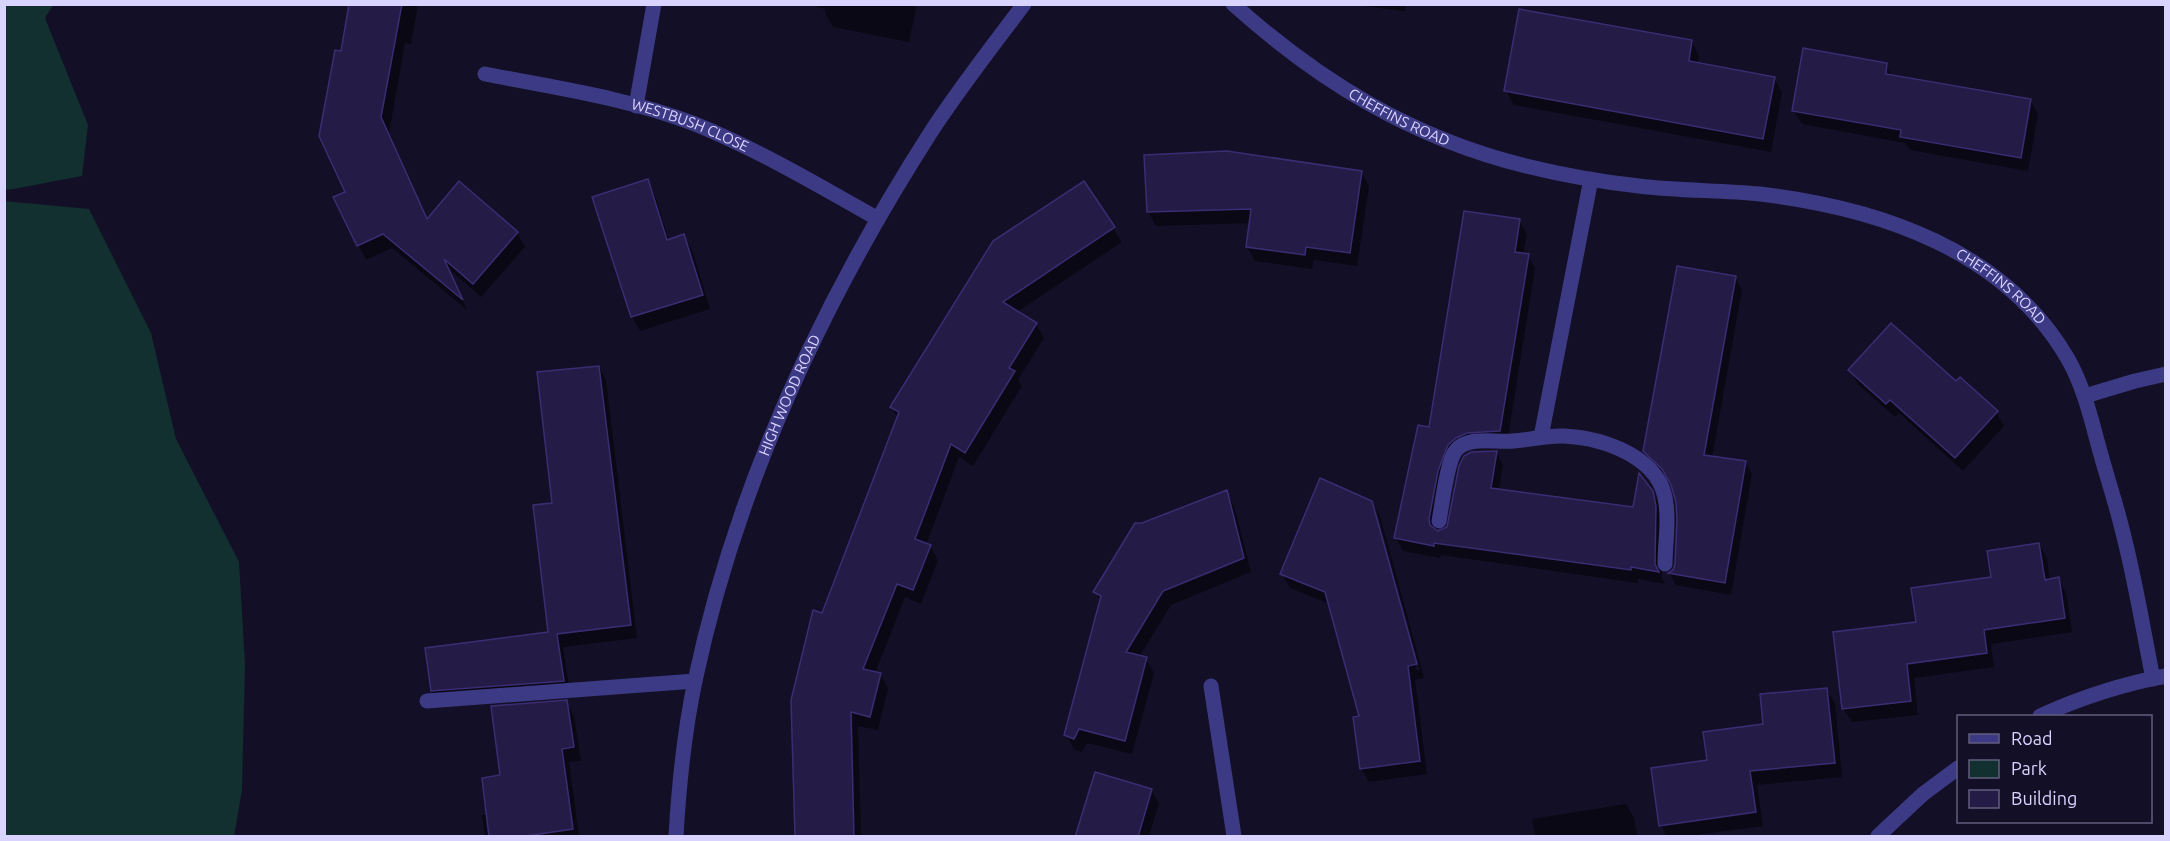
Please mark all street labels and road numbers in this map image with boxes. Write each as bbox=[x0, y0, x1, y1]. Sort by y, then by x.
street label: CHEFFINS ROAD bbox=[1346, 85, 1452, 149]
street label: WESTBUSH CLOSE bbox=[630, 95, 752, 155]
street label: CHEFFINS ROAD bbox=[1953, 245, 2049, 328]
street label: HIGH WOOD ROAD bbox=[755, 332, 823, 458]

